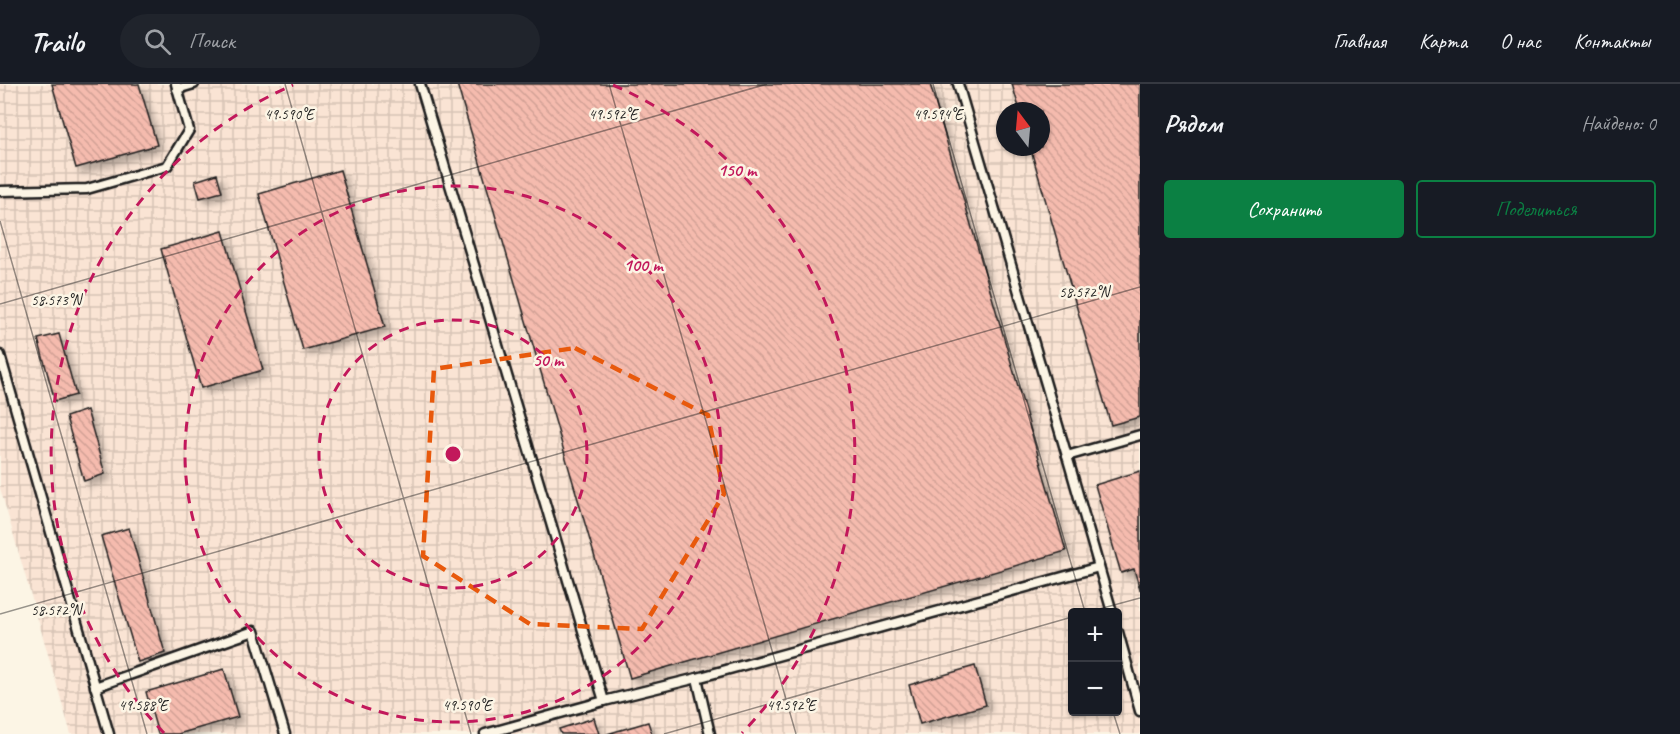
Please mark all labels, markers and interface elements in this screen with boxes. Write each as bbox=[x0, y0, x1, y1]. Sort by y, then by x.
search box bbox=[120, 14, 540, 68]
text: Trailo bbox=[30, 24, 84, 59]
icon: search bbox=[141, 25, 174, 58]
text: Поиск bbox=[189, 27, 235, 55]
text: Главная bbox=[1333, 28, 1386, 54]
text: Карта bbox=[1419, 28, 1467, 54]
text: О нас bbox=[1500, 28, 1541, 54]
text: Контакты bbox=[1574, 28, 1650, 54]
north arrow bbox=[996, 102, 1050, 156]
text: 49.590°E bbox=[265, 105, 316, 124]
text: 49.592°E bbox=[589, 105, 640, 124]
text: 49.594°E bbox=[914, 105, 965, 124]
text: Рядом bbox=[1164, 107, 1222, 140]
text: Найдено: 0 bbox=[1581, 111, 1656, 136]
text: 150 m bbox=[718, 159, 758, 181]
button: Сохранить bbox=[1164, 180, 1404, 238]
button: Поделиться bbox=[1416, 180, 1656, 238]
text: 100 m bbox=[624, 254, 664, 276]
text: 58.572°N bbox=[1059, 283, 1112, 302]
text: 58.573°N bbox=[31, 291, 84, 310]
text: 50 m bbox=[533, 349, 565, 371]
centre of rings bbox=[443, 444, 463, 464]
text: 58.572°N bbox=[31, 601, 84, 620]
map controls bbox=[1068, 608, 1122, 716]
button: + bbox=[1068, 608, 1122, 662]
button: − bbox=[1068, 662, 1122, 716]
text: 49.588°E bbox=[119, 696, 170, 715]
text: 49.590°E bbox=[443, 696, 494, 715]
text: 49.592°E bbox=[767, 696, 818, 715]

